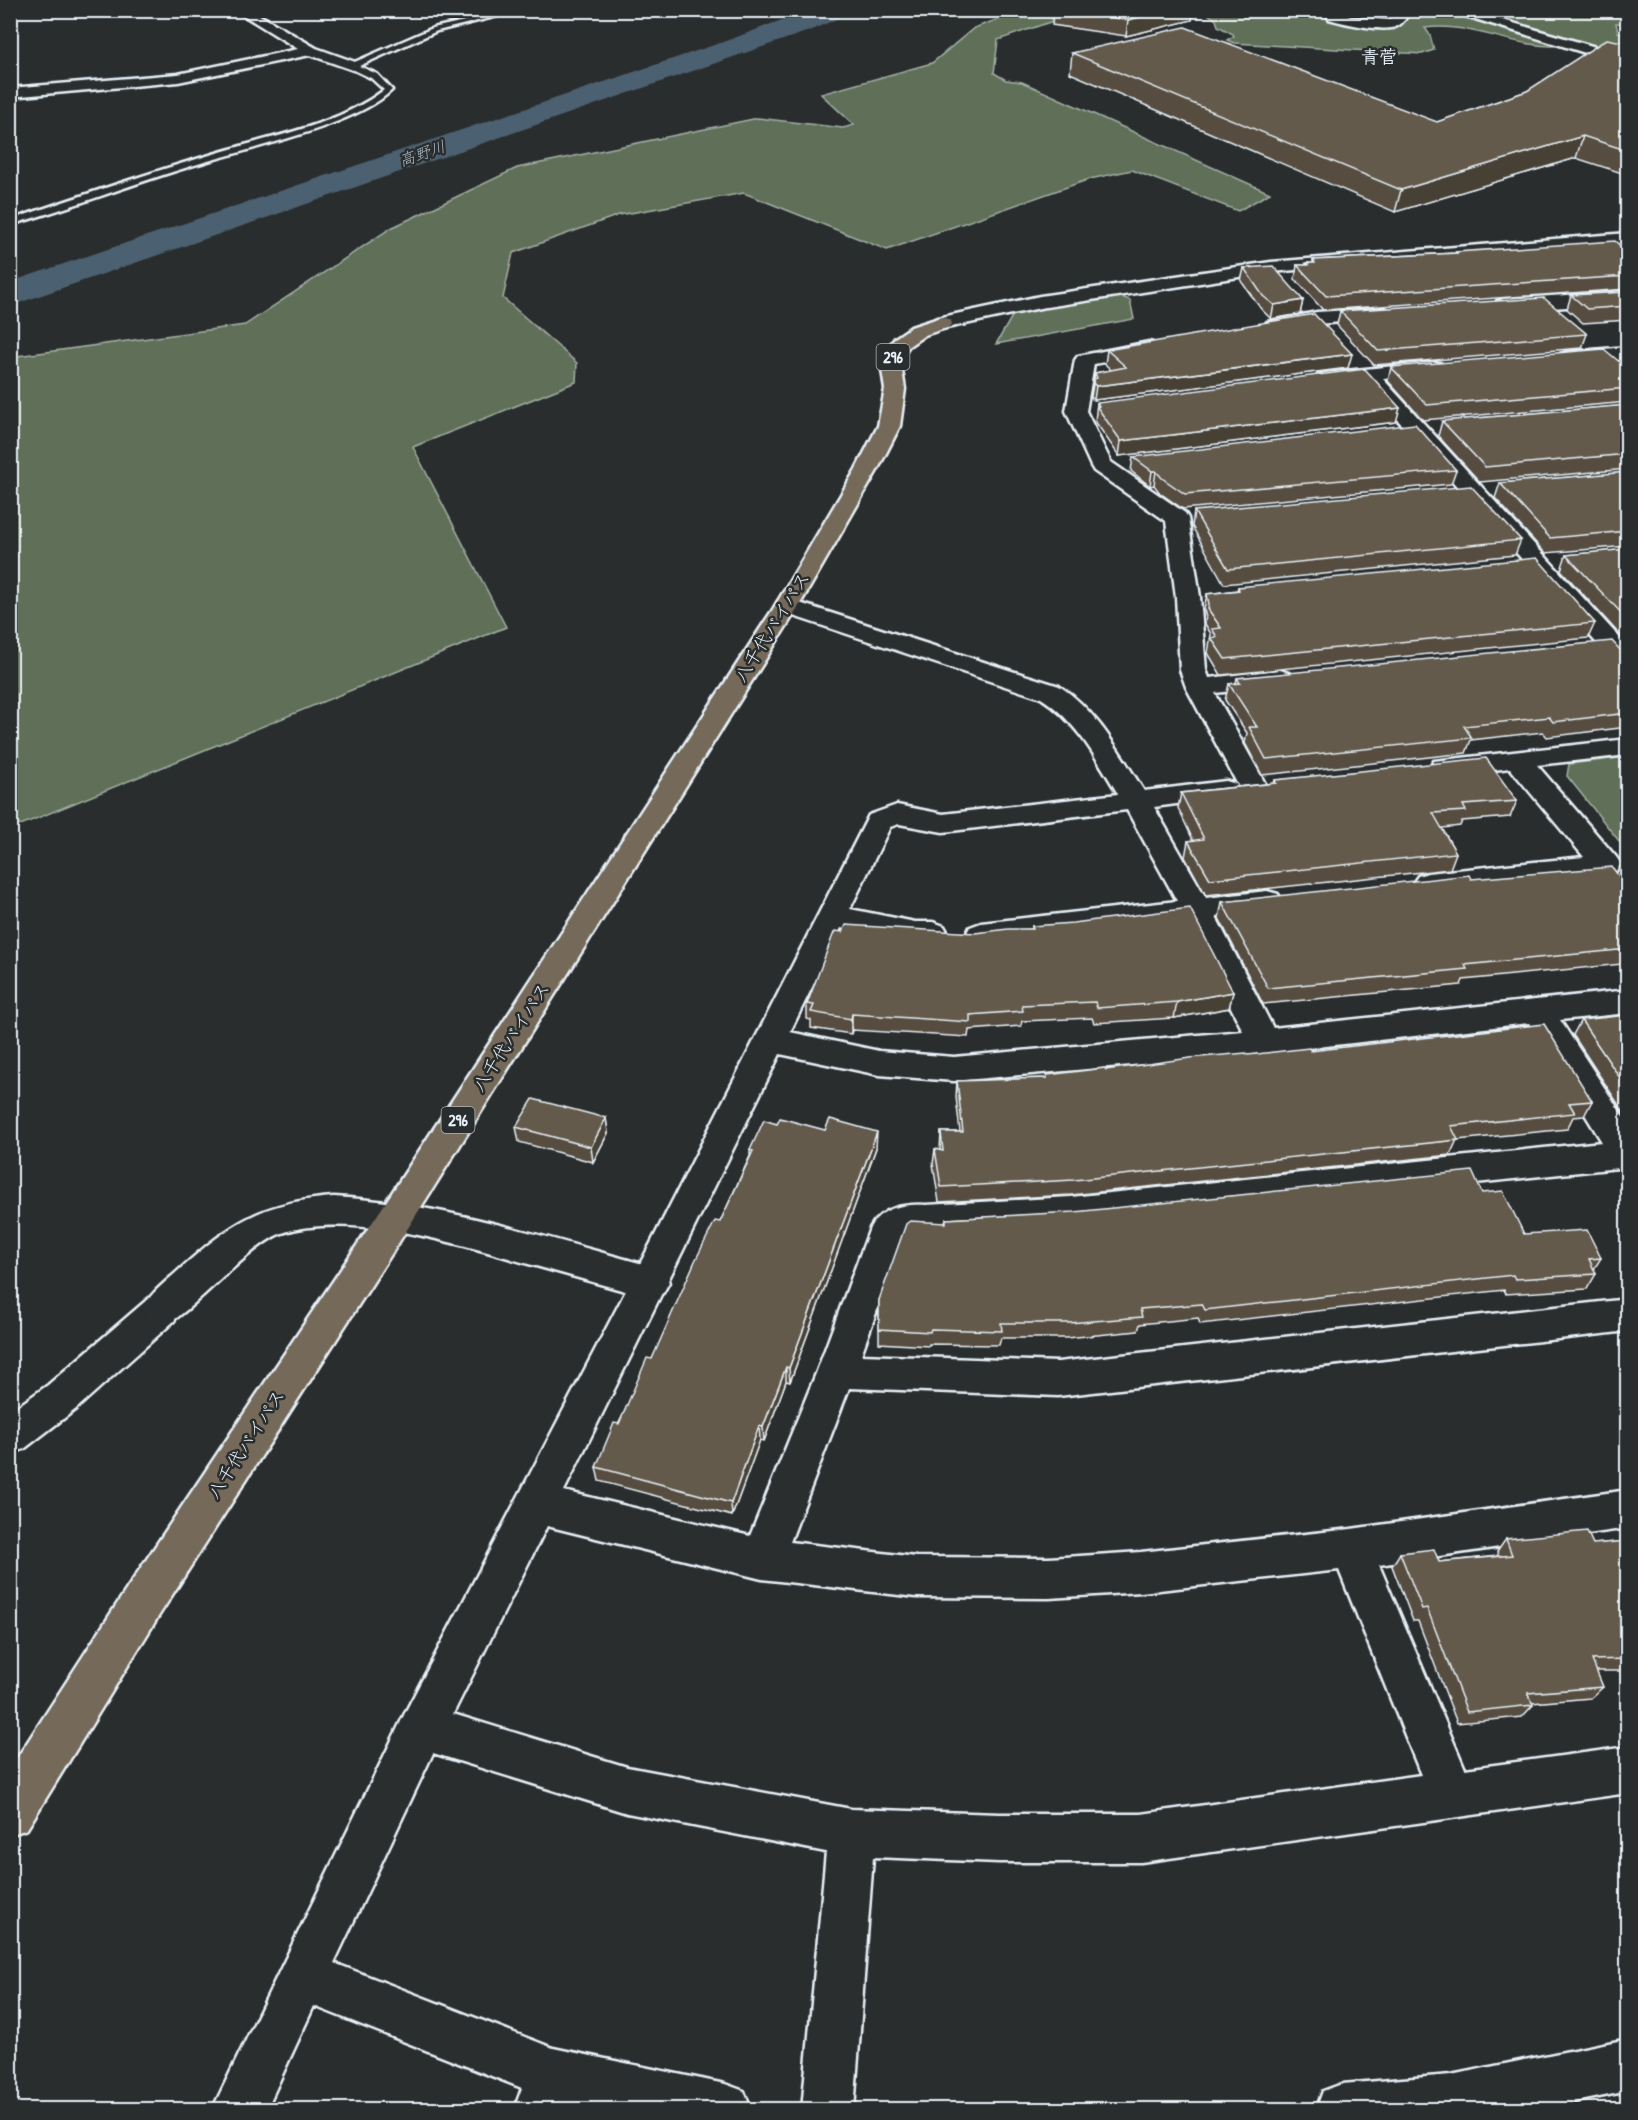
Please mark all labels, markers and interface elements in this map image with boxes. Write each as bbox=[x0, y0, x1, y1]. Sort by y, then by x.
district label: 青菅 bbox=[1361, 44, 1397, 69]
water label: 高野川 bbox=[396, 135, 448, 171]
road number: 296 bbox=[876, 344, 910, 370]
street label: 八千代バイパス bbox=[728, 567, 815, 687]
street label: 八千代バイパス bbox=[466, 977, 555, 1096]
road number: 296 bbox=[442, 1107, 474, 1133]
street label: 八千代バイパス bbox=[201, 1384, 290, 1503]

